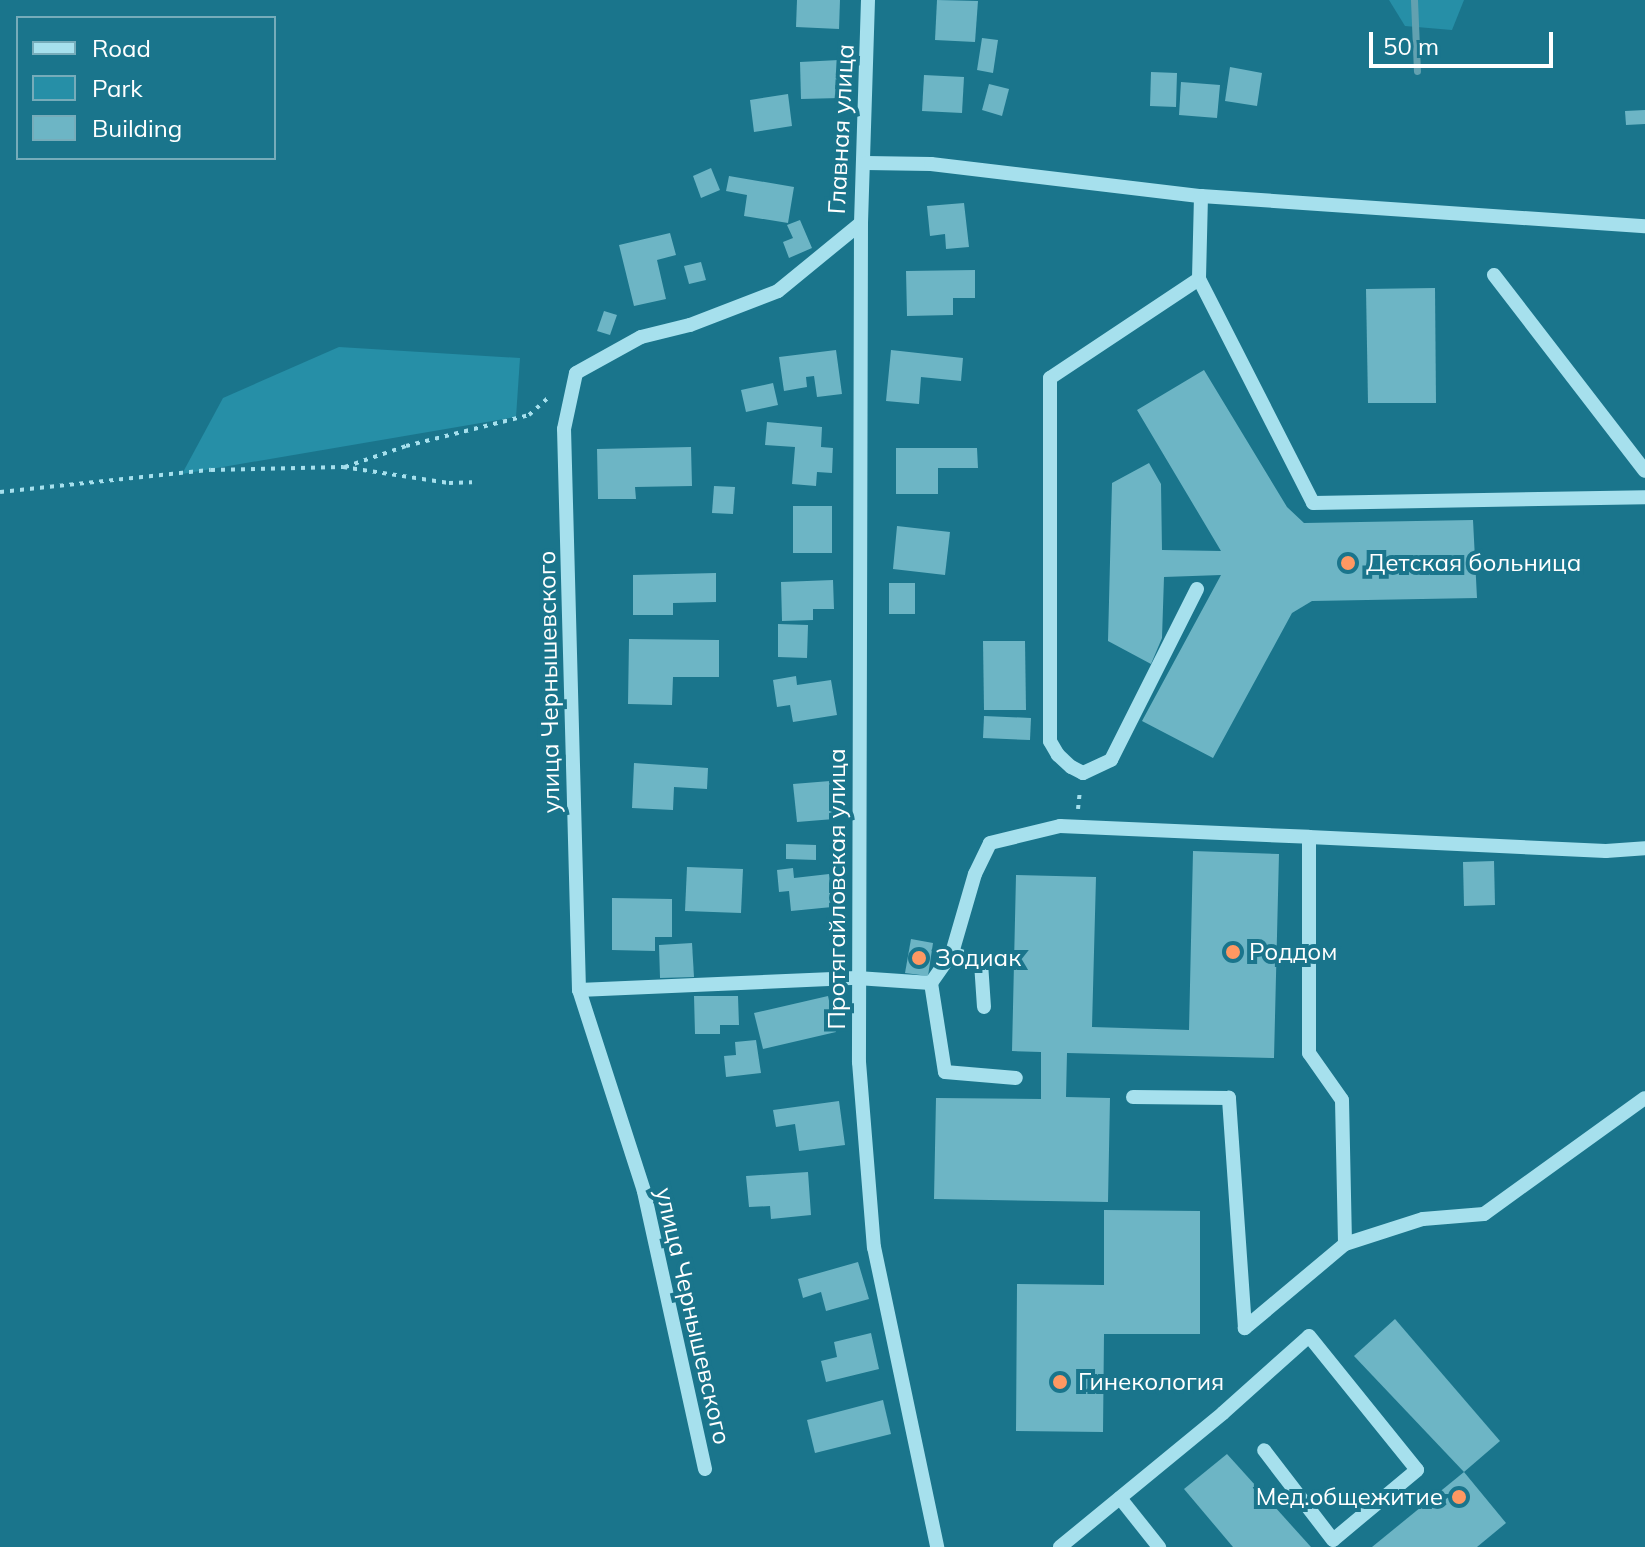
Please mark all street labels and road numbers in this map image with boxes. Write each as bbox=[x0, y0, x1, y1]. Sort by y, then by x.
street label: Главная улица bbox=[822, 43, 860, 215]
street label: улица Чернышевского bbox=[532, 550, 566, 814]
street label: Протягайловская улица bbox=[823, 748, 851, 1030]
street label: улица Чернышевского bbox=[649, 1185, 737, 1447]

